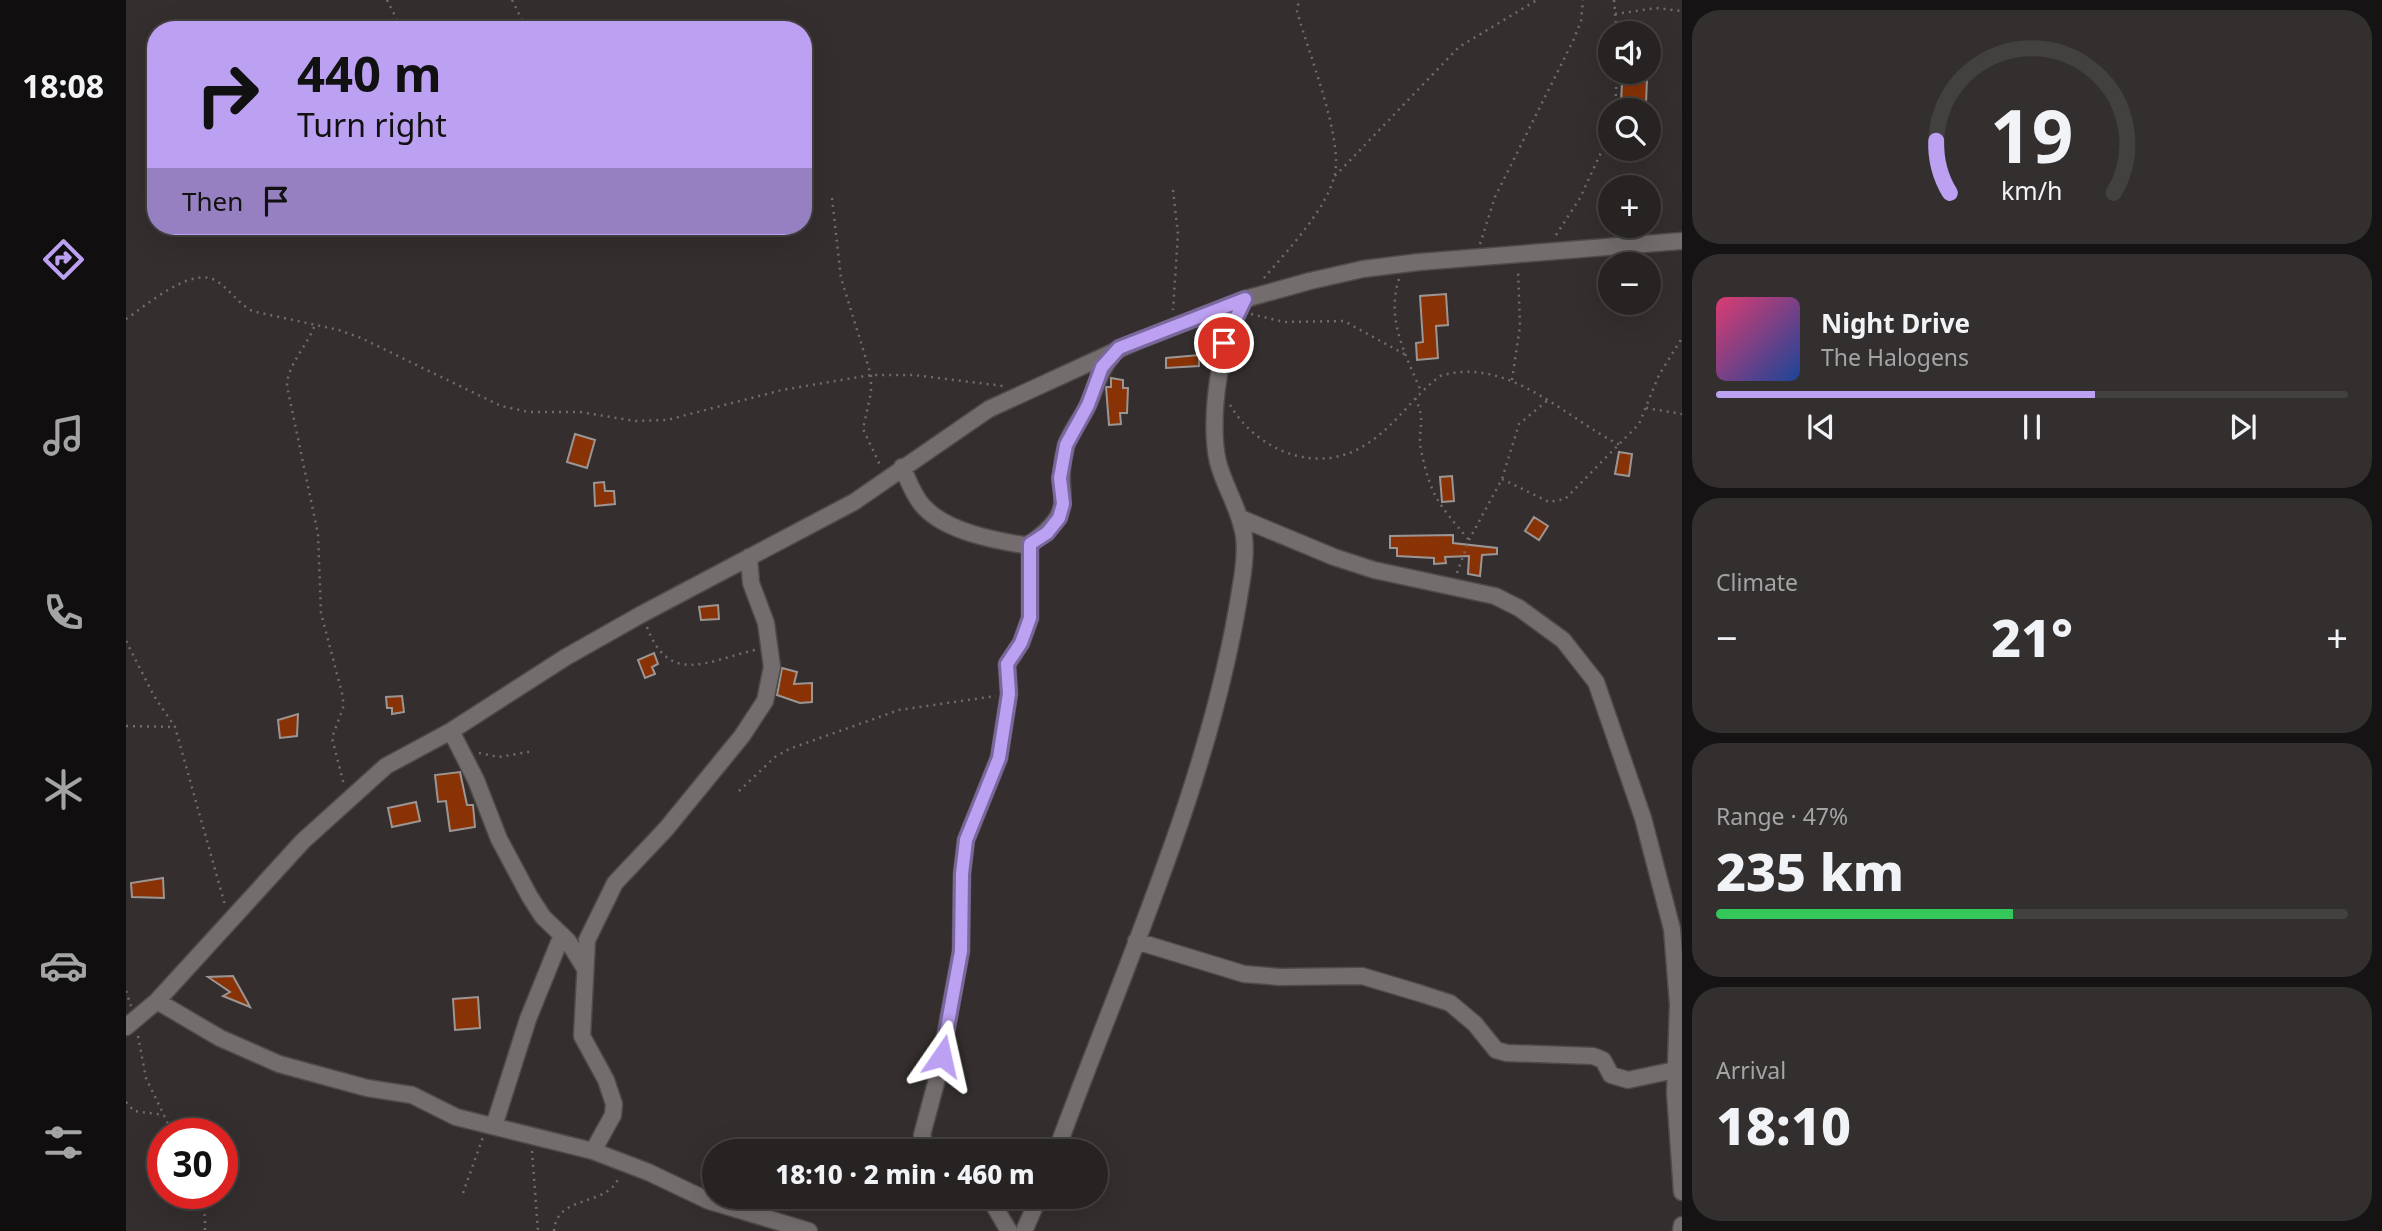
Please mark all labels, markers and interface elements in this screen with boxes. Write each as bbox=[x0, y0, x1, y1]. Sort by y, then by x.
map controls bbox=[1598, 21, 1661, 315]
button: sound bbox=[1598, 21, 1661, 84]
text: 440 m bbox=[297, 40, 442, 106]
icon: right bbox=[182, 49, 273, 140]
text: 18:08 bbox=[22, 64, 104, 107]
text: 19 bbox=[1990, 85, 2074, 184]
button: search bbox=[1598, 98, 1661, 161]
text: Turn right bbox=[297, 103, 447, 146]
text: km/h bbox=[2001, 173, 2063, 207]
button: + bbox=[1598, 175, 1661, 238]
icon: arrive bbox=[257, 182, 295, 220]
text: Then bbox=[182, 183, 243, 219]
icon: directions bbox=[39, 235, 88, 284]
button: − bbox=[1598, 252, 1661, 315]
text: Night Drive bbox=[1821, 305, 1970, 341]
pin bbox=[1194, 313, 1254, 373]
icon: arrive bbox=[1205, 324, 1243, 362]
text: The Halogens bbox=[1821, 341, 1969, 373]
icon: previous bbox=[1802, 408, 1840, 446]
icon: pause bbox=[2013, 408, 2051, 446]
icon: next bbox=[2224, 408, 2262, 446]
icon: music bbox=[39, 411, 88, 460]
text: Climate bbox=[1716, 566, 1798, 598]
icon: phone bbox=[39, 588, 88, 637]
text: 21° bbox=[1991, 601, 2073, 672]
text: − bbox=[1716, 611, 1738, 663]
text: + bbox=[2326, 611, 2348, 663]
icon: climate bbox=[39, 765, 88, 814]
text: Range · 47% bbox=[1716, 800, 1848, 832]
text: 235 km bbox=[1716, 835, 1904, 906]
icon: car bbox=[39, 941, 88, 990]
position arrow bbox=[905, 1019, 979, 1093]
text: Arrival bbox=[1716, 1054, 1786, 1086]
text: 18:10 bbox=[1716, 1089, 1851, 1160]
icon: filters bbox=[39, 1118, 88, 1167]
speed limit sign: 30 bbox=[147, 1118, 238, 1209]
text: 18:10 · 2 min · 460 m bbox=[775, 1156, 1035, 1192]

